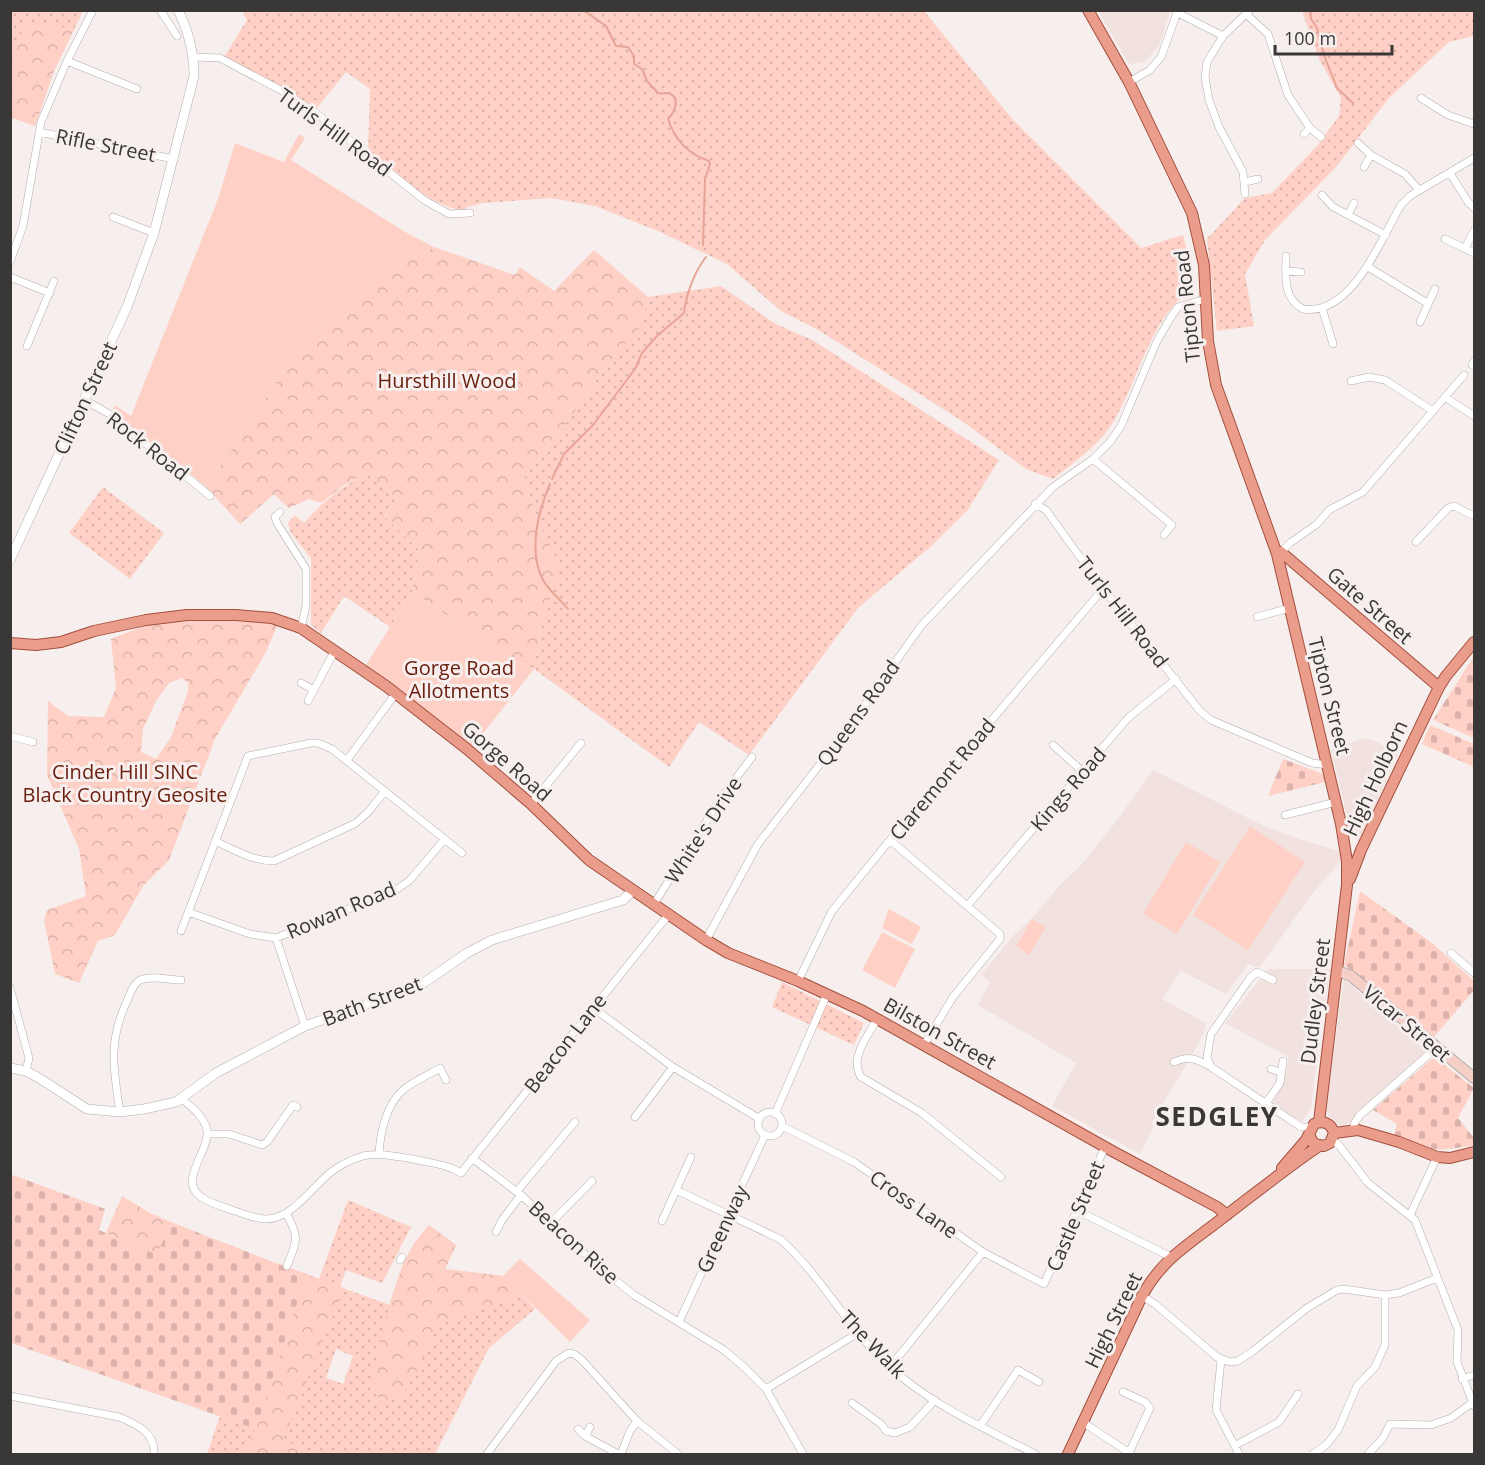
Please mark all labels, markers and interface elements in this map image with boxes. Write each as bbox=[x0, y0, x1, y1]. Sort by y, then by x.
scale bar bbox=[1275, 18, 1392, 56]
text: 100 m bbox=[1284, 26, 1336, 50]
street label: Turls Hill Road bbox=[273, 82, 397, 182]
street label: Rifle Street bbox=[54, 122, 158, 168]
street label: Tipton Road bbox=[1168, 249, 1206, 363]
street label: Clifton Street bbox=[47, 337, 123, 459]
park label: Hursthill Wood bbox=[377, 367, 517, 394]
street label: Rock Road bbox=[101, 405, 195, 487]
street label: Turls Hill Road bbox=[1071, 551, 1175, 673]
street label: Gate Street bbox=[1321, 560, 1419, 650]
street label: Tipton Street bbox=[1302, 634, 1358, 758]
park label: Gorge Road Allotments bbox=[404, 654, 514, 704]
street label: Queens Road bbox=[810, 655, 906, 771]
street label: Claremont Road bbox=[883, 712, 1001, 846]
street label: Gorge Road bbox=[457, 715, 557, 807]
street label: High Holborn bbox=[1336, 716, 1414, 840]
street label: Kings Road bbox=[1024, 741, 1112, 837]
park label: Cinder Hill SINC Black Country Geosite bbox=[23, 758, 227, 808]
street label: White's Drive bbox=[658, 771, 748, 889]
street label: Rowan Road bbox=[282, 875, 400, 945]
street label: Dudley Street bbox=[1294, 937, 1336, 1065]
street label: Bath Street bbox=[318, 970, 426, 1032]
street label: Vicar Street bbox=[1357, 978, 1457, 1068]
street label: Beacon Lane bbox=[518, 988, 612, 1098]
street label: Bilston Street bbox=[879, 991, 1001, 1075]
district label: SEDGLEY bbox=[1156, 1098, 1278, 1134]
street label: Castle Street bbox=[1040, 1157, 1110, 1275]
street label: Cross Lane bbox=[864, 1164, 964, 1244]
street label: Greenway bbox=[690, 1180, 755, 1277]
street label: Beacon Rise bbox=[523, 1194, 625, 1290]
street label: High Street bbox=[1078, 1267, 1148, 1373]
street label: The Walk bbox=[834, 1304, 913, 1384]

